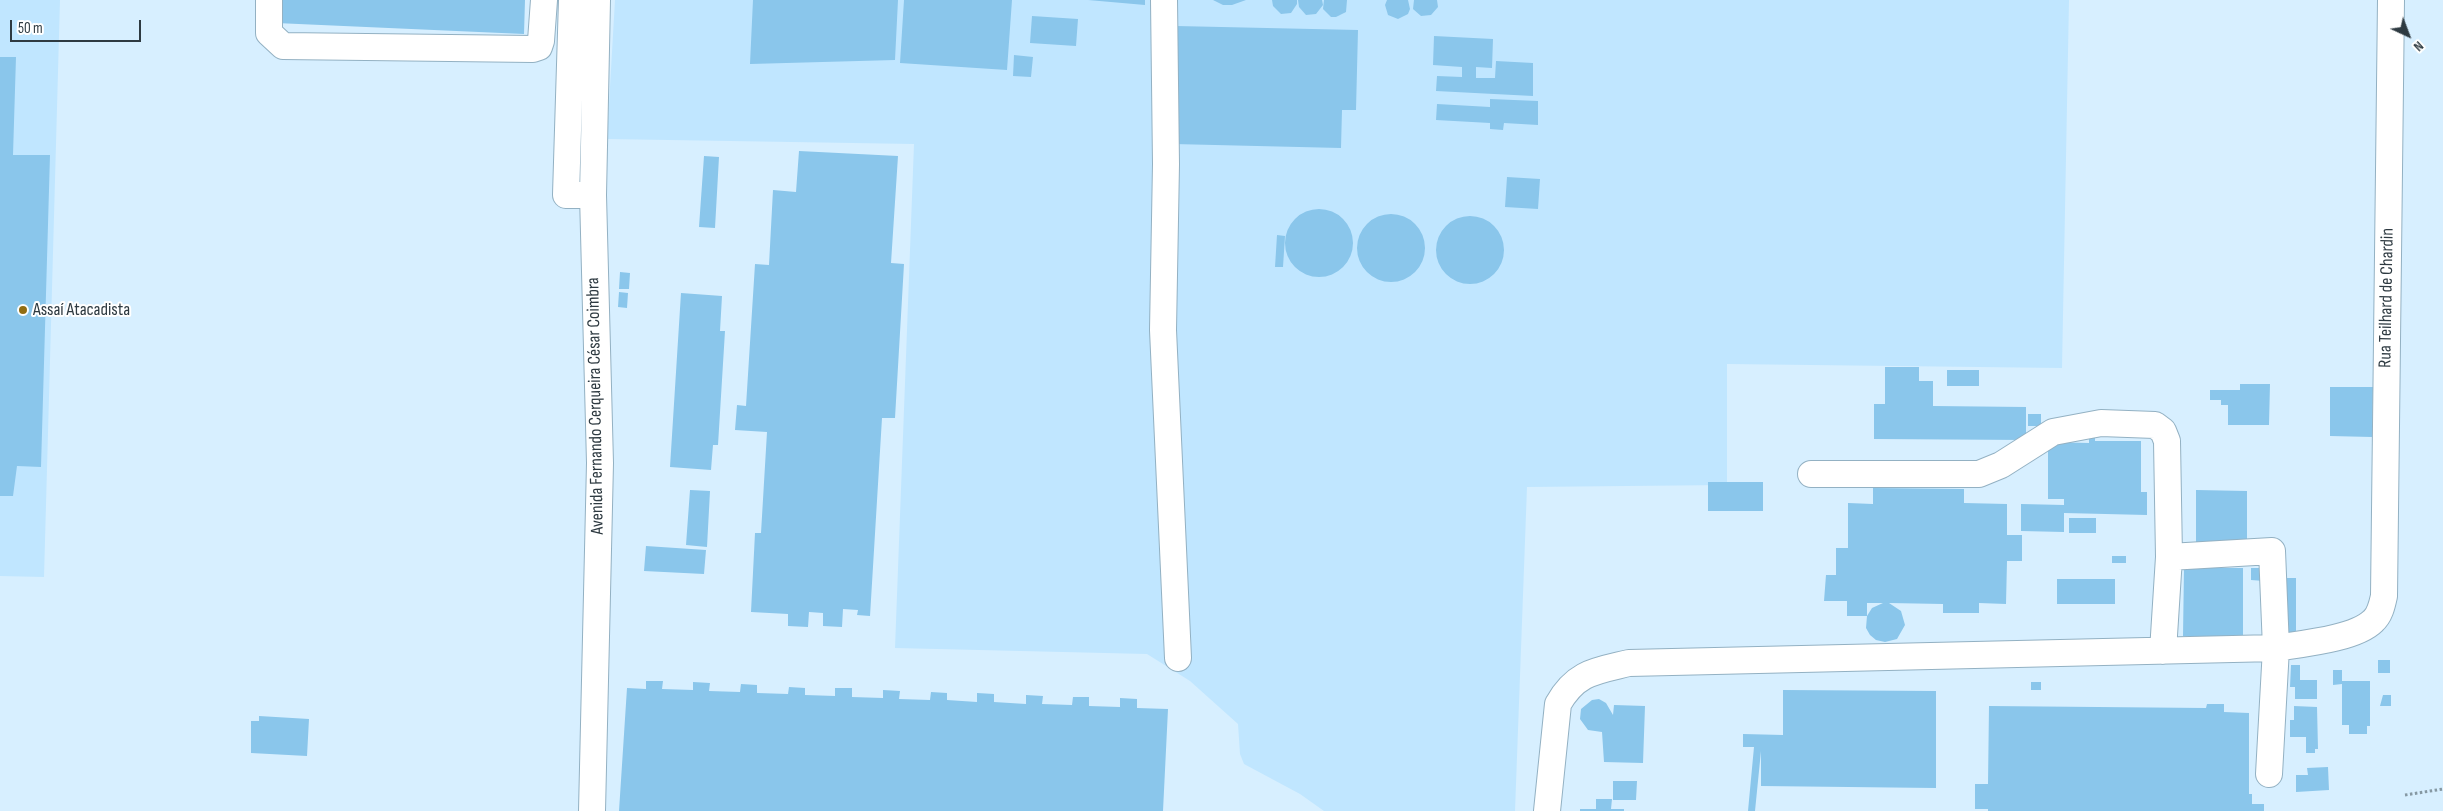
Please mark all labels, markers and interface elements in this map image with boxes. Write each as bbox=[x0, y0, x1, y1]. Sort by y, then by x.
scale bar bbox=[12, 10, 144, 42]
north arrow bbox=[2383, 10, 2433, 60]
text: 50 m bbox=[18, 19, 43, 38]
text: N bbox=[2410, 38, 2427, 55]
street label: Rua Teilhard de Chardin bbox=[2375, 228, 2399, 368]
street label: Avenida Fernando Cerqueira César Coimbra bbox=[583, 277, 609, 535]
place label: Assaí Atacadista bbox=[33, 299, 130, 321]
marker: Assaí Atacadista bbox=[17, 304, 29, 316]

